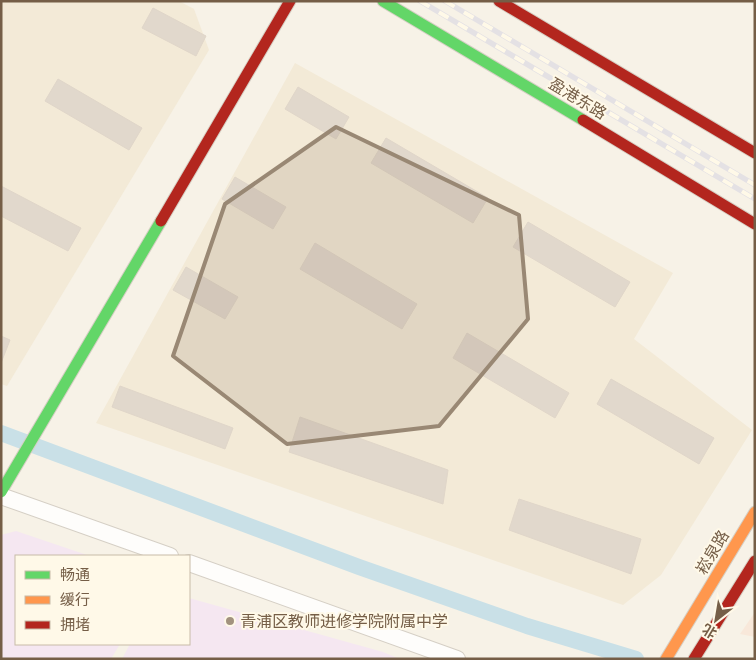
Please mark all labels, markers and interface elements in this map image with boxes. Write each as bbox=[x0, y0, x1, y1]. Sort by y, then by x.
street label: 盈港东路 bbox=[545, 73, 611, 123]
street label: 崧泉路 bbox=[691, 526, 733, 578]
legend bbox=[15, 555, 190, 645]
text: 畅通 bbox=[60, 565, 90, 583]
text: 缓行 bbox=[60, 590, 90, 608]
north arrow bbox=[691, 595, 741, 645]
place label: 青浦区教师进修学院附属中学 bbox=[240, 611, 448, 631]
text: 拥堵 bbox=[60, 615, 90, 633]
marker: 青浦区教师进修学院附属中学 bbox=[224, 615, 236, 627]
text: 北 bbox=[699, 621, 719, 642]

